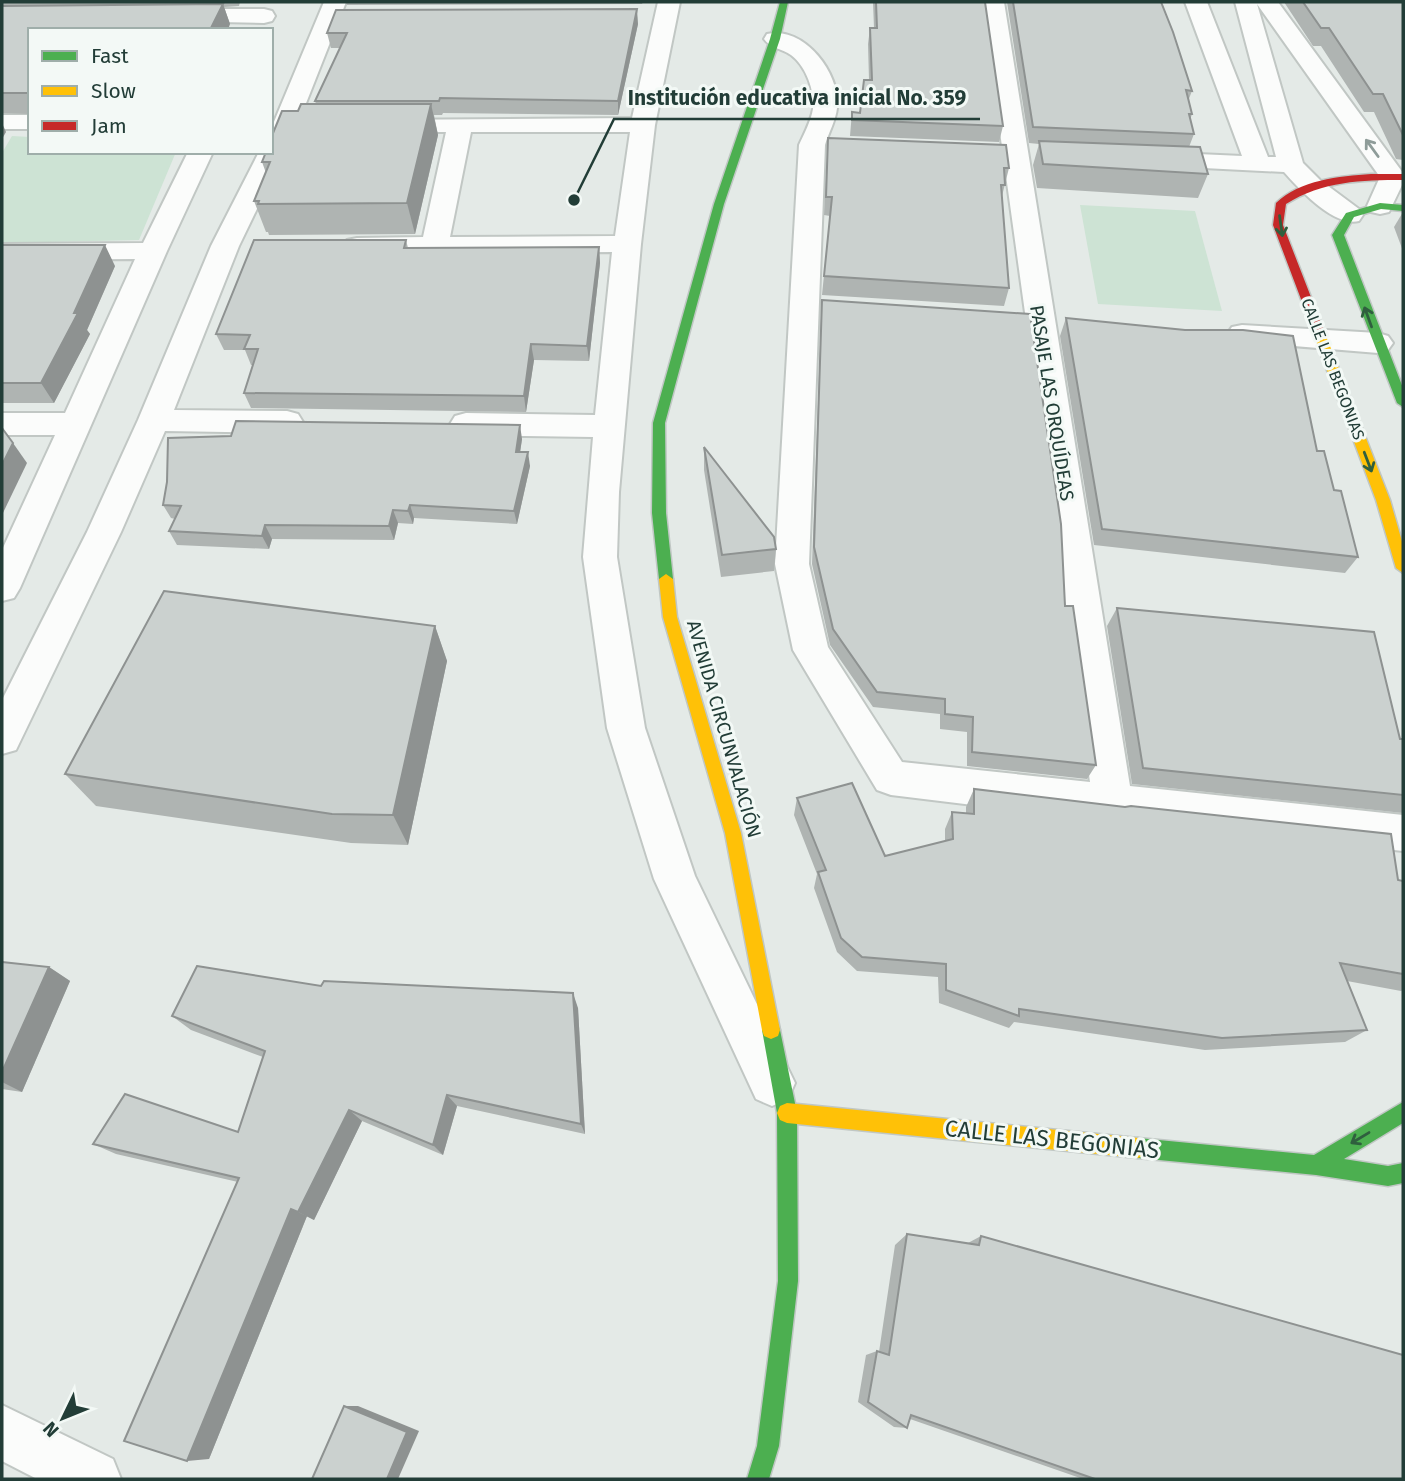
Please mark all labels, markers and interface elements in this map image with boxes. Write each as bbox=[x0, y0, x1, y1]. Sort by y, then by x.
legend bbox=[28, 28, 273, 154]
text: Fast bbox=[91, 43, 129, 69]
callout: Institución educativa inicial No. 359 bbox=[614, 77, 980, 119]
text: Slow bbox=[91, 78, 136, 104]
text: Institución educativa inicial No. 359 bbox=[628, 85, 966, 111]
text: Jam bbox=[91, 113, 127, 139]
one-way arrow bbox=[1365, 138, 1380, 157]
one-way arrow bbox=[1275, 214, 1288, 237]
street label: CALLE LAS BEGONIAS bbox=[1297, 296, 1369, 443]
street label: PASAJE LAS ORQUÍDEAS bbox=[1025, 303, 1079, 503]
one-way arrow bbox=[1361, 307, 1373, 328]
one-way arrow bbox=[1363, 450, 1376, 472]
street label: AVENIDA CIRCUNVALACIÓN bbox=[682, 618, 766, 840]
street label: CALLE LAS BEGONIAS bbox=[943, 1114, 1161, 1164]
one-way arrow bbox=[1350, 1132, 1370, 1146]
north arrow bbox=[28, 1383, 98, 1453]
text: N bbox=[38, 1417, 64, 1442]

